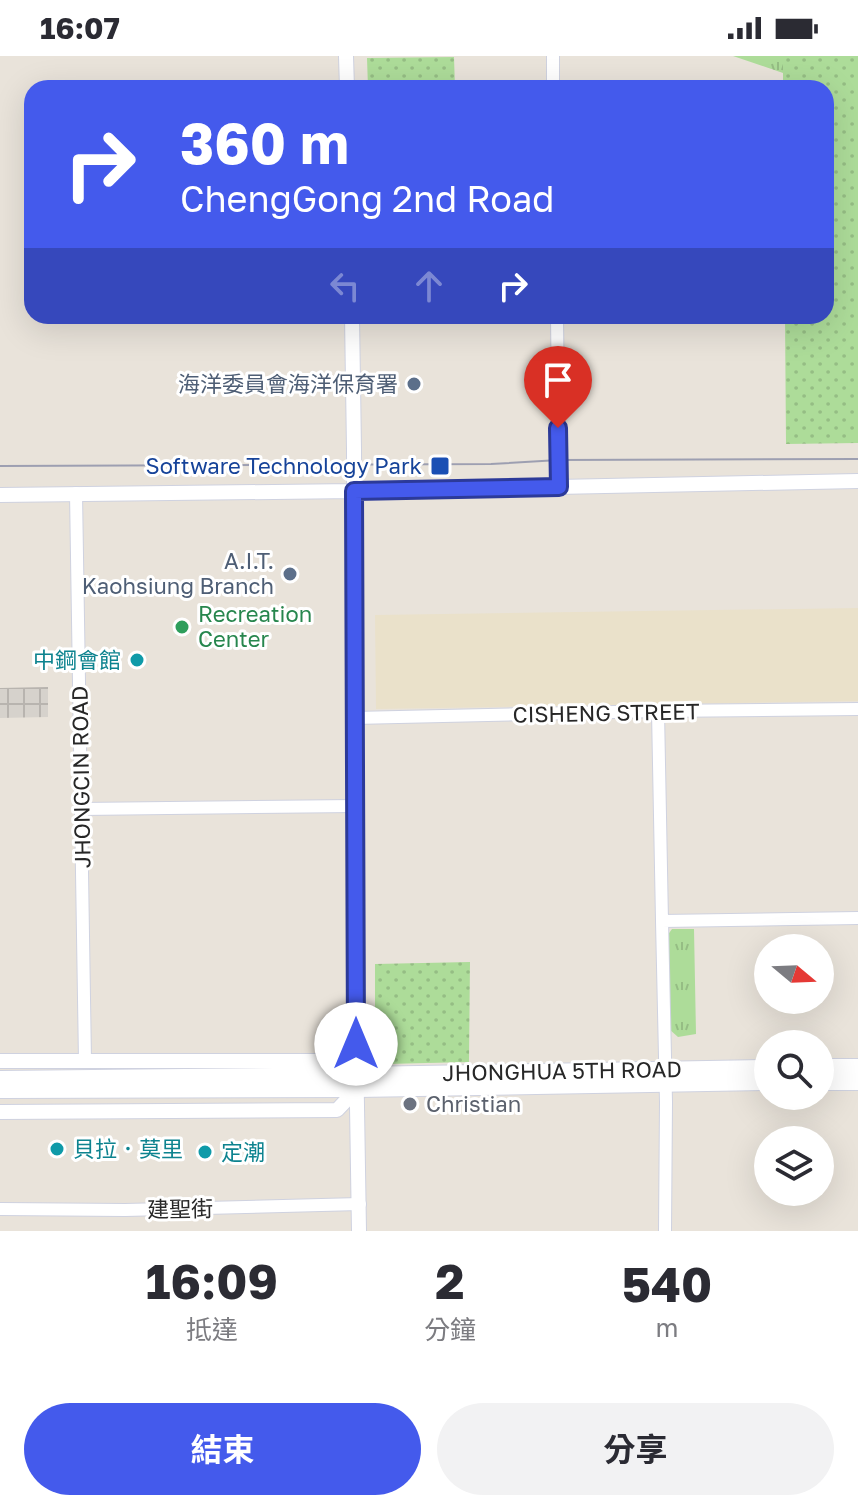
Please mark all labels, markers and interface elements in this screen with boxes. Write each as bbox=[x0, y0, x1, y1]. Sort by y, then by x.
text: 16:07 bbox=[40, 10, 120, 46]
text: 360 m bbox=[180, 109, 349, 176]
icon: right bbox=[48, 112, 152, 216]
text: ChengGong 2nd Road bbox=[180, 177, 554, 220]
icon: left bbox=[323, 264, 367, 308]
icon: ahead bbox=[407, 264, 451, 308]
icon: right bbox=[491, 264, 535, 308]
pin bbox=[524, 346, 592, 428]
icon: arrive bbox=[536, 358, 580, 402]
place label: 海洋委員會海洋保育署 bbox=[178, 370, 398, 397]
marker: 海洋委員會海洋保育署 bbox=[405, 375, 423, 393]
place label: Software Technology Park bbox=[146, 452, 422, 479]
marker: Software Technology Park bbox=[429, 455, 451, 477]
place label: A.I.T. Kaohsiung Branch bbox=[82, 547, 274, 599]
marker: A.I.T. Kaohsiung Branch bbox=[281, 565, 299, 583]
place label: Recreation Center bbox=[198, 600, 312, 652]
marker: Recreation Center bbox=[173, 618, 191, 636]
place label: 中鋼會館 bbox=[33, 646, 121, 673]
marker: 中鋼會館 bbox=[128, 651, 146, 669]
street label: JHONGCIN ROAD bbox=[65, 686, 96, 868]
street label: CISHENG STREET bbox=[512, 697, 700, 728]
north arrow bbox=[754, 934, 834, 1014]
map controls bbox=[754, 934, 834, 1206]
position arrow bbox=[314, 1002, 398, 1086]
button: search bbox=[754, 1030, 834, 1110]
street label: JHONGHUA 5TH ROAD bbox=[442, 1055, 682, 1086]
place label: Christian bbox=[426, 1090, 521, 1117]
marker: Christian bbox=[401, 1095, 419, 1113]
button: layers bbox=[754, 1126, 834, 1206]
place label: 貝拉．莫里 bbox=[73, 1135, 183, 1162]
place label: 定潮 bbox=[221, 1138, 265, 1165]
marker: 貝拉．莫里 bbox=[48, 1140, 66, 1158]
marker: 定潮 bbox=[196, 1143, 214, 1161]
street label: 建聖街 bbox=[147, 1194, 213, 1223]
text: 16:09 bbox=[146, 1252, 278, 1310]
text: 2 bbox=[435, 1252, 465, 1310]
text: 540 bbox=[622, 1255, 712, 1313]
text: m bbox=[655, 1312, 678, 1343]
text: 抵達 bbox=[186, 1314, 238, 1345]
text: 分鐘 bbox=[424, 1314, 476, 1345]
button: 結束 bbox=[24, 1403, 421, 1495]
button: 分享 bbox=[437, 1403, 834, 1495]

